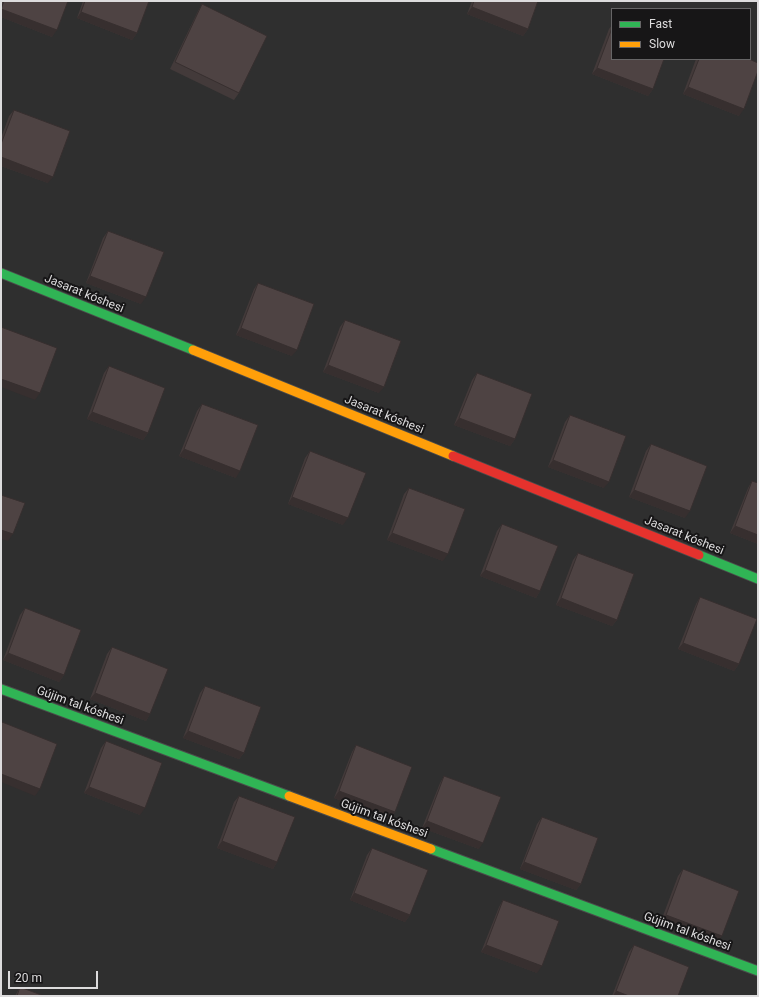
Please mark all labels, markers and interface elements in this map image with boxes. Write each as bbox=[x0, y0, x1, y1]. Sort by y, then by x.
legend bbox=[611, 8, 751, 60]
text: Fast bbox=[649, 17, 672, 31]
text: Slow bbox=[649, 37, 675, 51]
street label: Jasarat kóshesi bbox=[42, 272, 126, 316]
street label: Jasarat kóshesi bbox=[342, 393, 426, 437]
street label: Jasarat kóshesi bbox=[642, 514, 726, 558]
street label: Gújim tal kóshesi bbox=[34, 684, 126, 728]
street label: Gújim tal kóshesi bbox=[338, 797, 430, 841]
street label: Gújim tal kóshesi bbox=[641, 910, 733, 954]
scale bar bbox=[10, 963, 100, 989]
text: 20 m bbox=[15, 971, 42, 985]

